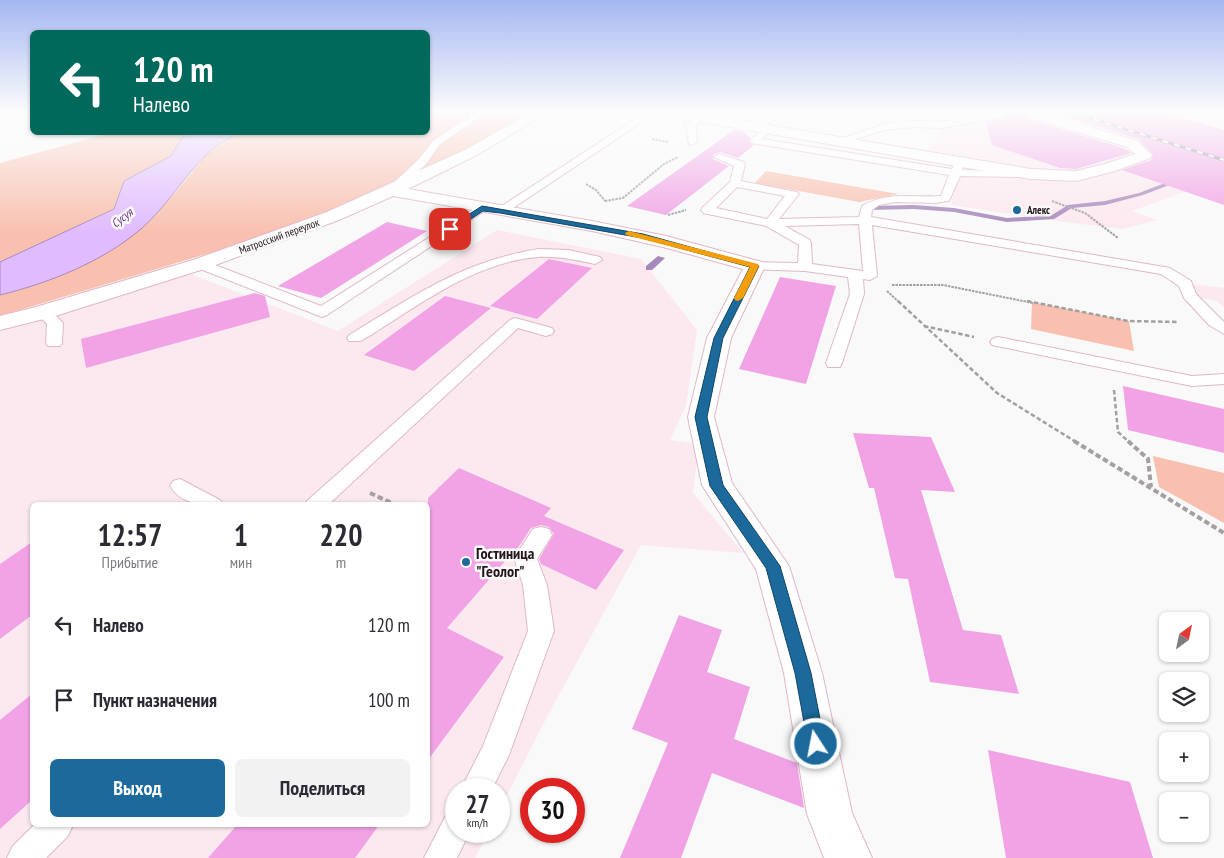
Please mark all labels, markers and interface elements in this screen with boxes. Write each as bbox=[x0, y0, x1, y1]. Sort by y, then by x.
text: 120 m bbox=[133, 46, 214, 92]
icon: left bbox=[50, 50, 115, 115]
text: Налево bbox=[133, 90, 190, 118]
place label: Алекс bbox=[1026, 203, 1050, 217]
water label: Сусуя bbox=[108, 204, 137, 231]
marker: Алекс bbox=[1011, 204, 1023, 216]
pin bbox=[429, 208, 471, 250]
street label: Матросский переулок bbox=[237, 215, 322, 257]
icon: arrive bbox=[436, 215, 464, 243]
text: 12:57 bbox=[97, 515, 162, 554]
text: 1 bbox=[234, 515, 248, 554]
text: 220 bbox=[320, 515, 363, 554]
place label: Гостиница "Геолог" bbox=[476, 543, 535, 581]
text: Прибытие bbox=[102, 552, 158, 572]
text: мин bbox=[230, 552, 252, 572]
text: m bbox=[336, 552, 346, 572]
marker: Гостиница "Геолог" bbox=[460, 556, 472, 568]
icon: left bbox=[50, 611, 78, 639]
north arrow bbox=[1159, 612, 1209, 662]
map controls bbox=[1159, 612, 1209, 842]
text: Налево bbox=[93, 613, 144, 637]
text: 120 m bbox=[368, 613, 410, 637]
button: layers bbox=[1159, 672, 1209, 722]
icon: arrive bbox=[50, 686, 78, 714]
text: Пункт назначения bbox=[93, 688, 217, 712]
text: 100 m bbox=[368, 688, 410, 712]
position arrow bbox=[789, 717, 841, 769]
button: + bbox=[1159, 732, 1209, 782]
button: Выход bbox=[50, 759, 225, 817]
button: Поделиться bbox=[235, 759, 410, 817]
speed limit sign: 30 bbox=[520, 778, 585, 843]
text: 27 bbox=[466, 788, 489, 820]
button: − bbox=[1159, 792, 1209, 842]
text: km/h bbox=[467, 815, 488, 830]

